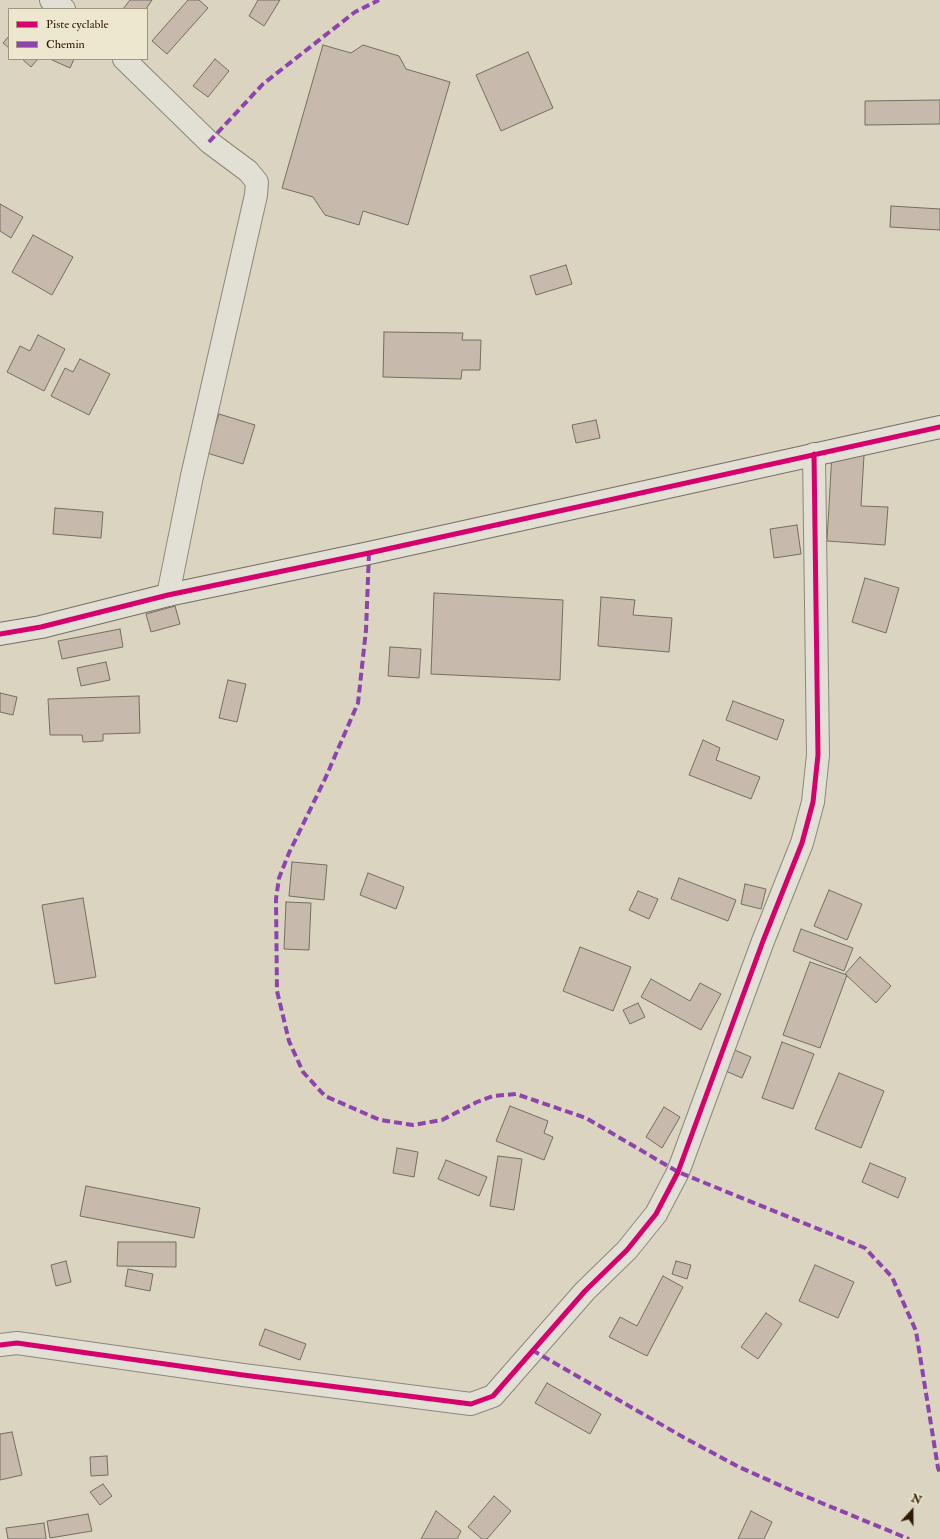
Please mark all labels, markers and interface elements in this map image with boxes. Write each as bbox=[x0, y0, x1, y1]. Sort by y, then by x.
legend bbox=[8, 8, 148, 60]
text: Piste cyclable bbox=[46, 17, 108, 32]
text: Chemin bbox=[46, 37, 85, 52]
north arrow bbox=[892, 1491, 932, 1531]
text: N bbox=[910, 1491, 923, 1507]

